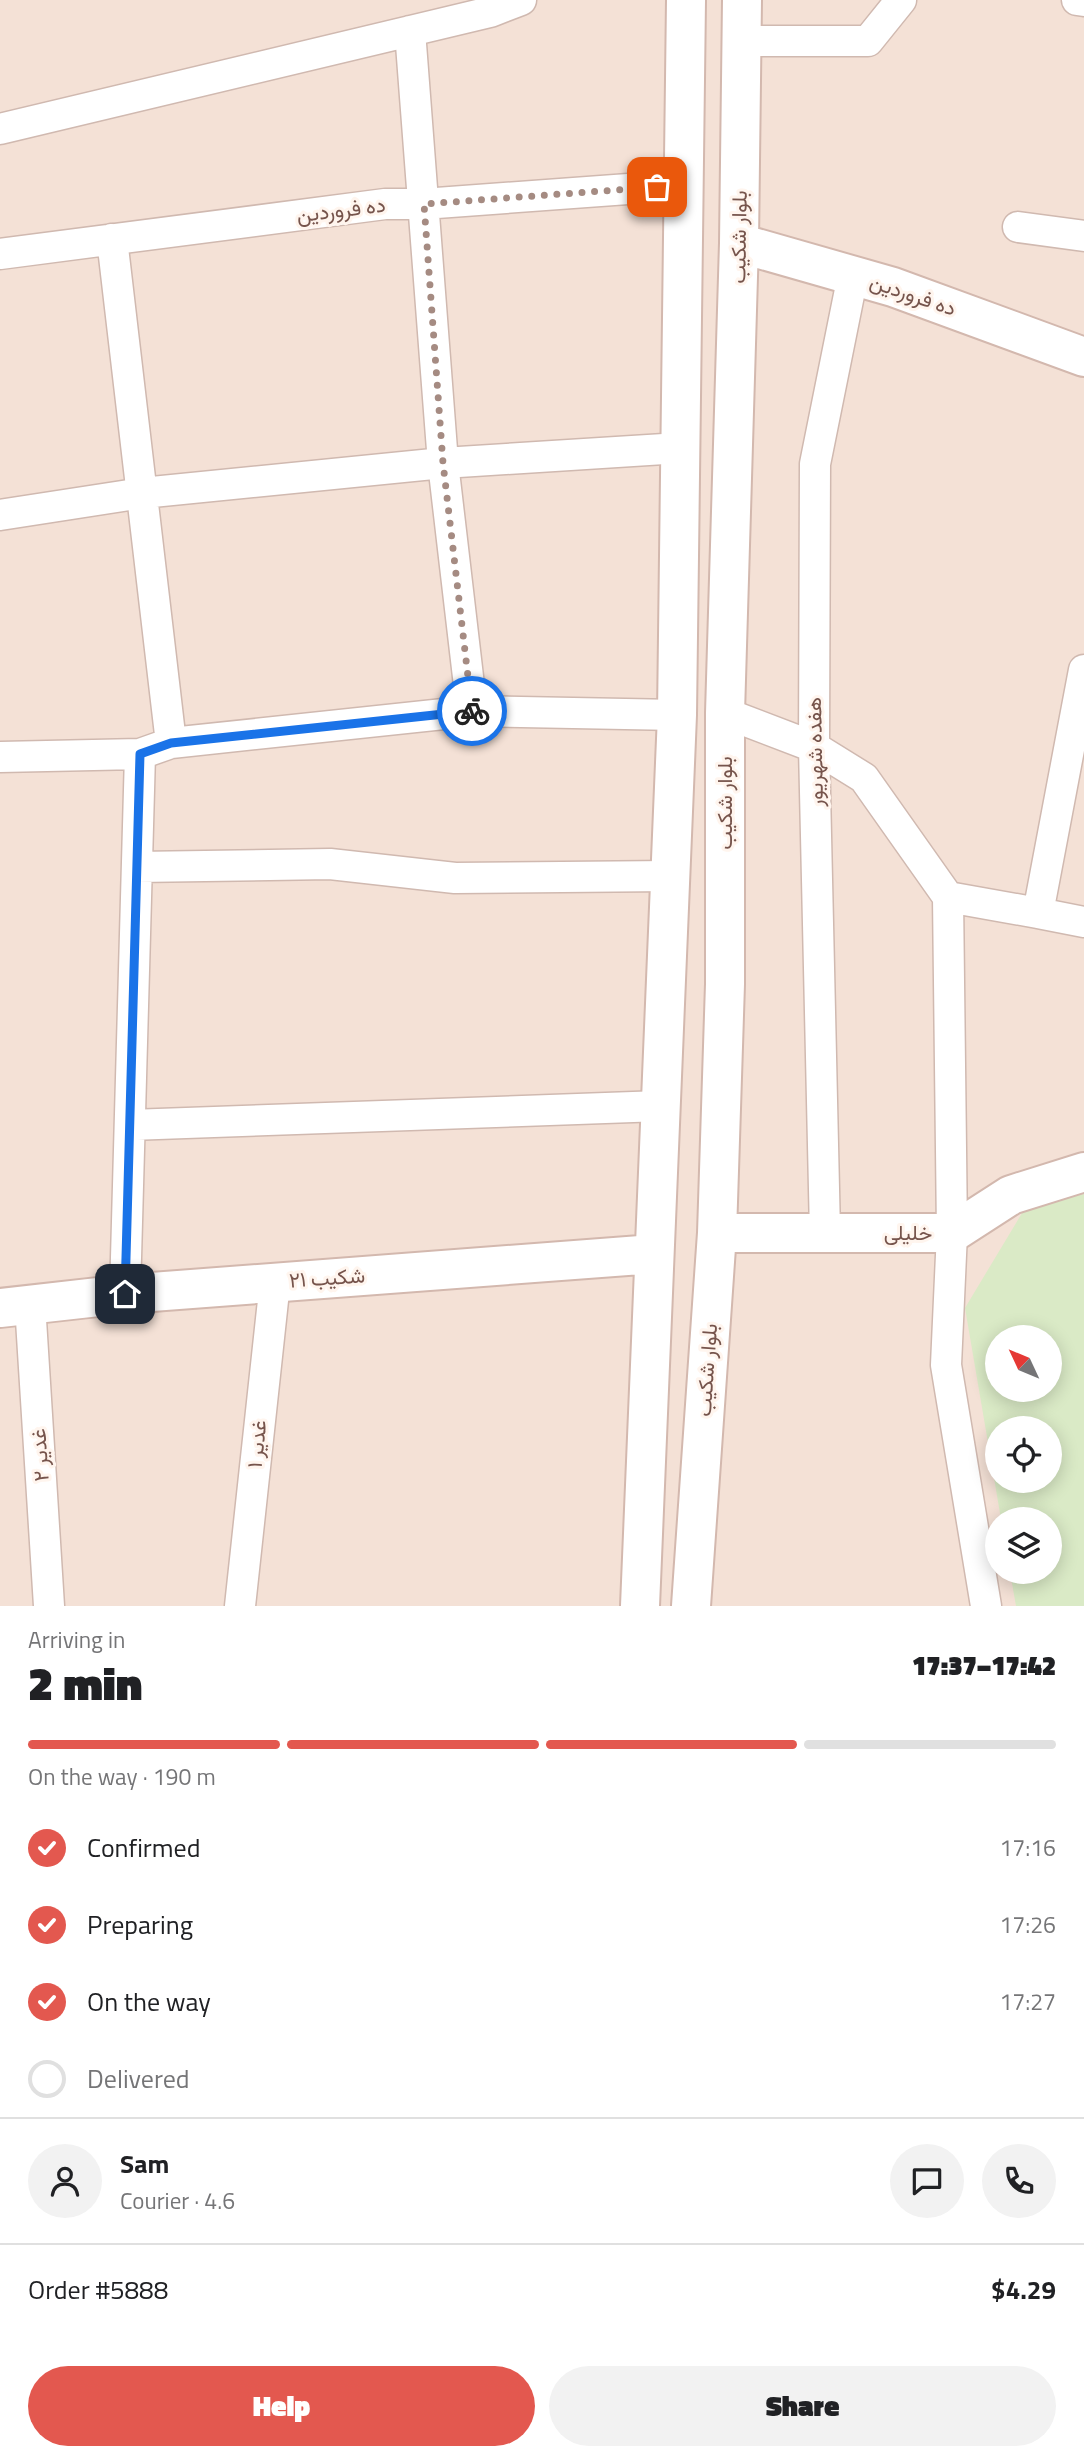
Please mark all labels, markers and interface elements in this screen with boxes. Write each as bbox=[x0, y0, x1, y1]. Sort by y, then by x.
pin bbox=[627, 157, 687, 217]
icon: bag bbox=[638, 168, 676, 206]
street label: ده فروردین bbox=[295, 188, 387, 230]
street label: بلوار شکیب bbox=[721, 190, 755, 284]
street label: ده فروردین bbox=[866, 264, 961, 324]
courier bbox=[437, 676, 507, 746]
icon: bike bbox=[453, 692, 491, 730]
street label: هفده شهریور bbox=[797, 697, 831, 808]
street label: بلوار شکیب bbox=[708, 756, 740, 850]
street label: خلیلی bbox=[884, 1216, 932, 1248]
street label: شکیب ۲۱ bbox=[288, 1258, 366, 1296]
pin bbox=[95, 1264, 155, 1324]
icon: home bbox=[106, 1275, 144, 1313]
street label: بلوار شکیب bbox=[687, 1322, 725, 1418]
north arrow bbox=[985, 1325, 1062, 1402]
map controls bbox=[985, 1325, 1062, 1584]
button: locate bbox=[985, 1416, 1062, 1493]
street label: غدیر ۱ bbox=[238, 1418, 274, 1470]
street label: غدیر ۲ bbox=[21, 1427, 57, 1483]
button: layers bbox=[985, 1507, 1062, 1584]
text: Arriving in bbox=[28, 1622, 125, 1657]
text: 17:37–17:42 bbox=[912, 1646, 1056, 1685]
text: 2 min bbox=[28, 1648, 142, 1718]
text: On the way · 190 m bbox=[28, 1759, 216, 1794]
text: Confirmed bbox=[87, 1828, 201, 1867]
icon: check bbox=[28, 1829, 66, 1867]
text: 17:16 bbox=[999, 1830, 1056, 1865]
text: Preparing bbox=[87, 1905, 193, 1944]
icon: check bbox=[28, 1906, 66, 1944]
text: 17:26 bbox=[999, 1907, 1056, 1942]
text: On the way bbox=[87, 1982, 211, 2021]
icon: check bbox=[28, 1983, 66, 2021]
text: 17:27 bbox=[999, 1984, 1056, 2019]
text: Delivered bbox=[87, 2059, 190, 2098]
button: person bbox=[28, 2144, 102, 2218]
text: Sam bbox=[120, 2144, 169, 2183]
button: chat bbox=[890, 2144, 964, 2218]
button: phone bbox=[982, 2144, 1056, 2218]
text: Courier · 4.6 bbox=[120, 2183, 235, 2218]
text: Order #5888 bbox=[28, 2270, 168, 2309]
text: $4.29 bbox=[991, 2270, 1056, 2309]
button: Help bbox=[28, 2366, 535, 2446]
button: Share bbox=[549, 2366, 1056, 2446]

